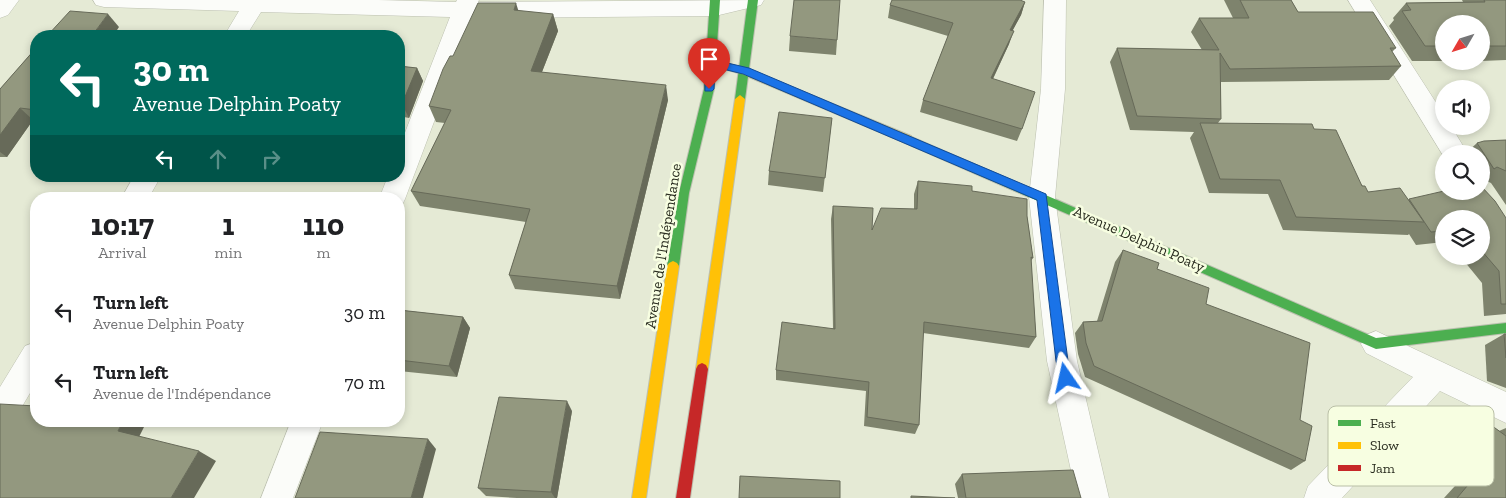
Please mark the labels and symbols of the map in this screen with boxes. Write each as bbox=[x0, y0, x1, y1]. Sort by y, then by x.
north arrow bbox=[1435, 15, 1490, 70]
pin bbox=[688, 38, 730, 89]
street label: Avenue de l'Indépendance bbox=[641, 162, 685, 330]
street label: Avenue Delphin Poaty bbox=[1071, 202, 1208, 276]
position arrow bbox=[1039, 351, 1091, 403]
legend bbox=[1328, 406, 1494, 486]
text: Fast bbox=[1370, 415, 1397, 432]
text: Slow bbox=[1370, 437, 1399, 454]
text: Jam bbox=[1370, 460, 1395, 477]

